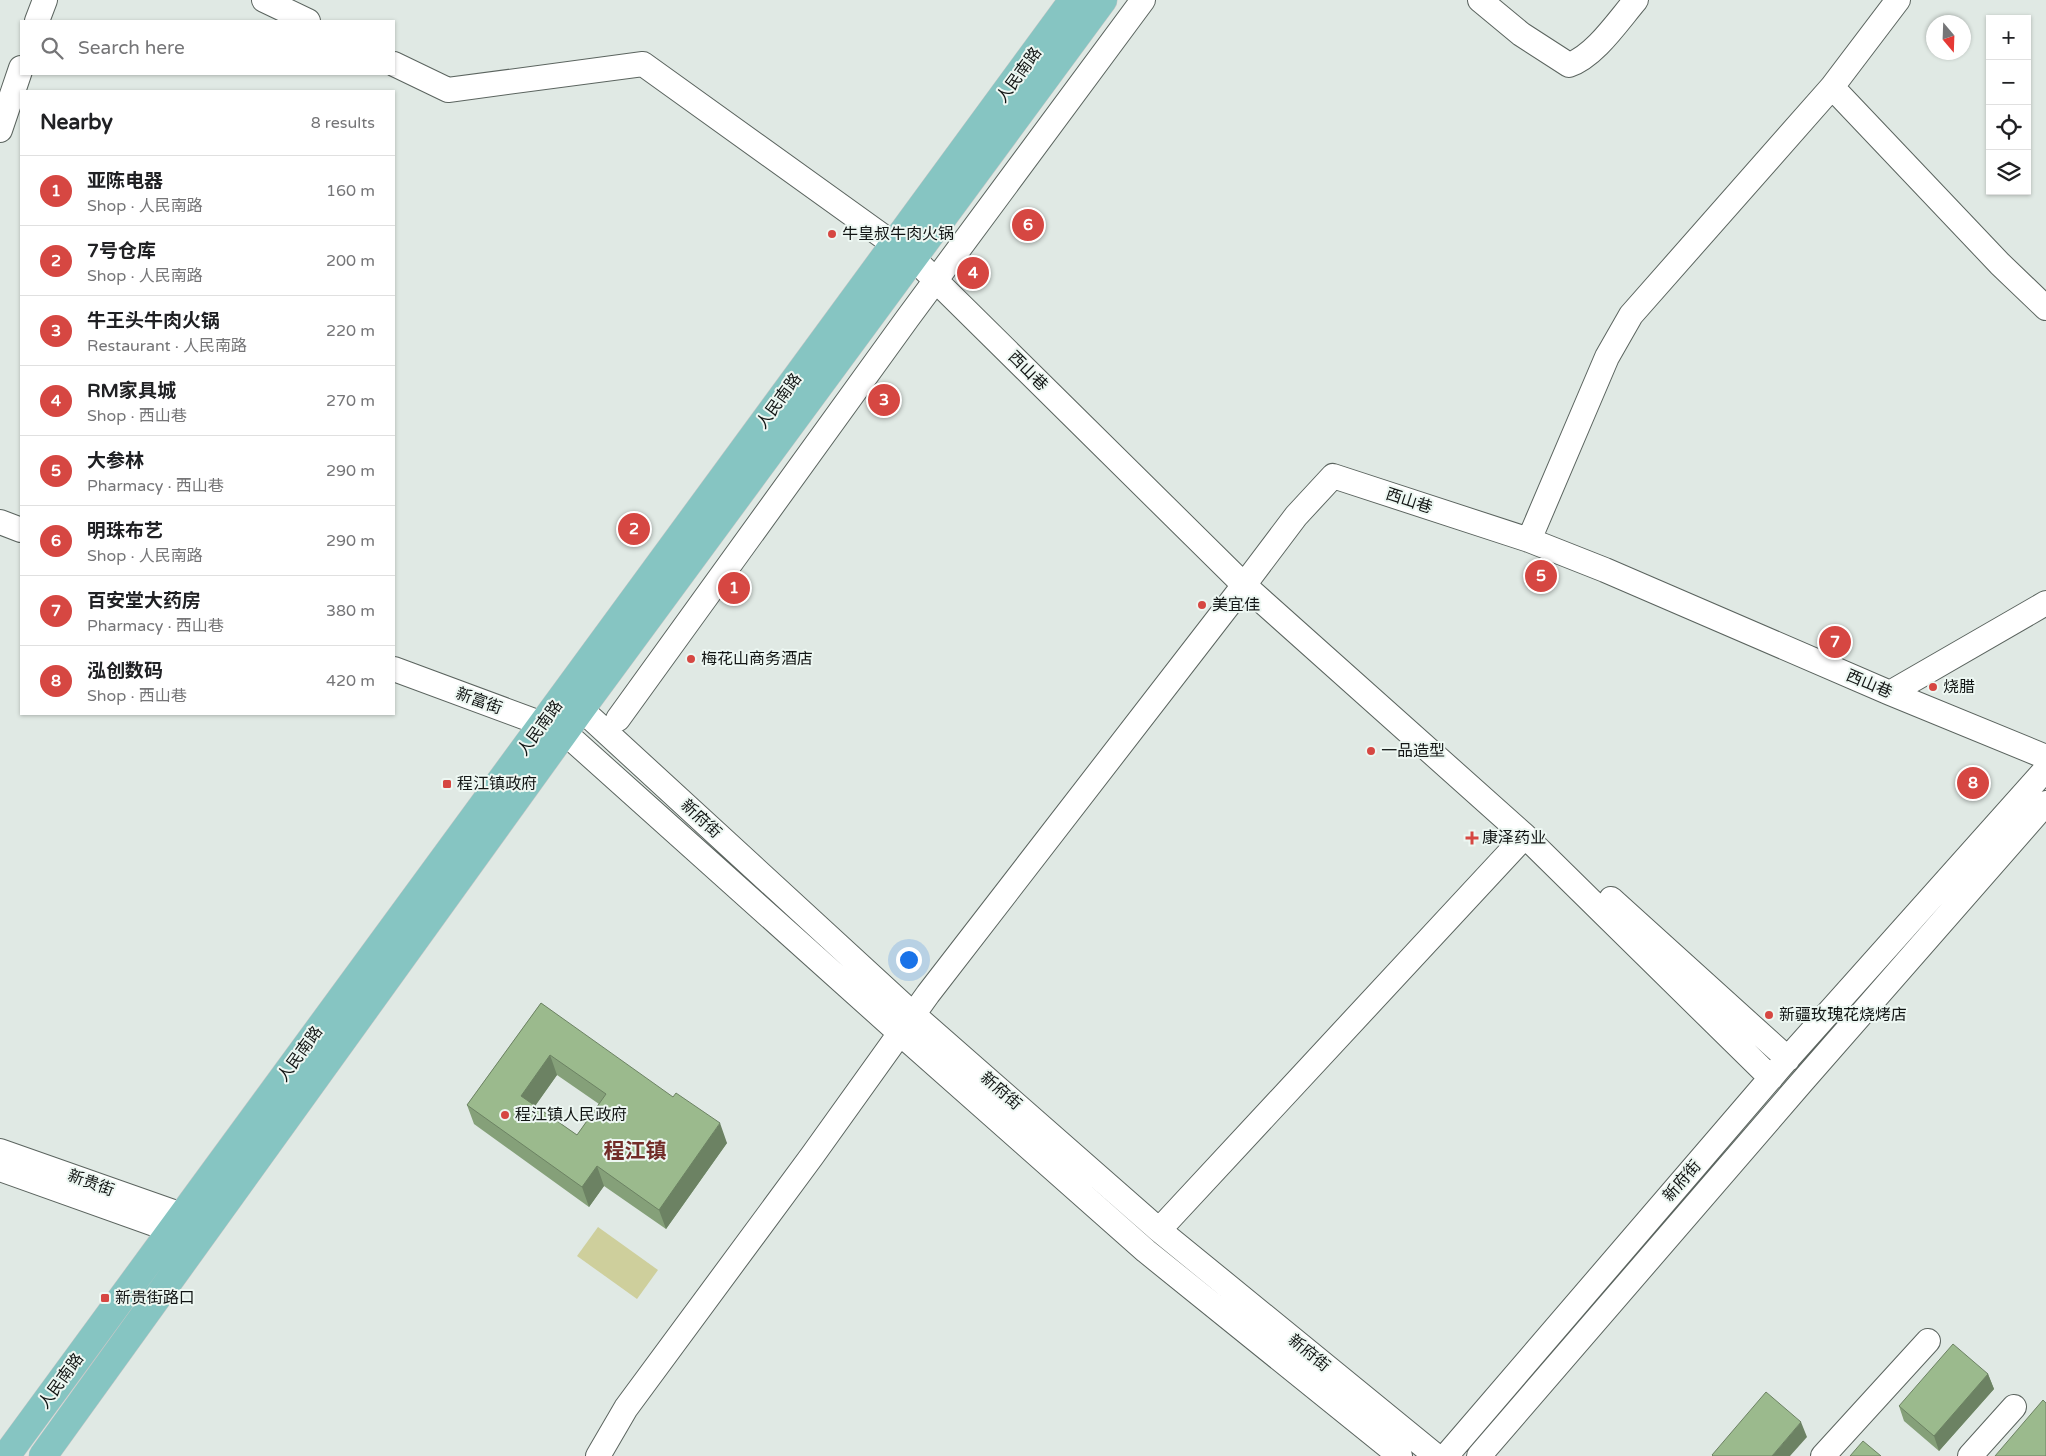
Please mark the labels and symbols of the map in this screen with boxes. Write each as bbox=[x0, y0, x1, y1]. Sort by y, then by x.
north arrow bbox=[1926, 15, 1971, 60]
street label: 人民南路 bbox=[992, 43, 1046, 107]
pin: 6 bbox=[1012, 206, 1044, 244]
place label: 牛皇叔牛肉火锅 bbox=[842, 224, 954, 244]
marker: 牛皇叔牛肉火锅 bbox=[826, 228, 838, 240]
pin: 4 bbox=[957, 254, 989, 292]
street label: 西山巷 bbox=[1004, 347, 1052, 395]
street label: 人民南路 bbox=[752, 369, 806, 433]
pin: 3 bbox=[868, 381, 900, 419]
street label: 西山巷 bbox=[1383, 484, 1435, 518]
pin: 2 bbox=[618, 510, 650, 548]
pin: 5 bbox=[1525, 557, 1557, 595]
pin: 1 bbox=[718, 569, 750, 607]
place label: 美宜佳 bbox=[1212, 595, 1260, 615]
marker: 美宜佳 bbox=[1196, 599, 1208, 611]
pin: 7 bbox=[1819, 623, 1851, 661]
place label: 梅花山商务酒店 bbox=[701, 649, 813, 669]
marker: 梅花山商务酒店 bbox=[685, 653, 697, 665]
street label: 西山巷 bbox=[1843, 665, 1895, 703]
place label: 烧腊 bbox=[1943, 677, 1975, 697]
marker: 烧腊 bbox=[1927, 681, 1939, 693]
street label: 新富街 bbox=[453, 683, 505, 719]
street label: 人民南路 bbox=[513, 696, 567, 760]
place label: 一品造型 bbox=[1381, 741, 1445, 761]
marker: 一品造型 bbox=[1365, 745, 1377, 757]
pin: 8 bbox=[1957, 764, 1989, 802]
place label: 程江镇政府 bbox=[457, 774, 537, 794]
marker: 程江镇政府 bbox=[441, 778, 453, 790]
street label: 新府街 bbox=[677, 795, 725, 843]
place label: 康泽药业 bbox=[1482, 828, 1546, 848]
marker: 康泽药业 bbox=[1466, 832, 1478, 844]
your location bbox=[896, 947, 922, 973]
place label: 新疆玫瑰花烧烤店 bbox=[1779, 1005, 1907, 1025]
marker: 新疆玫瑰花烧烤店 bbox=[1763, 1009, 1775, 1021]
street label: 人民南路 bbox=[273, 1022, 327, 1086]
street label: 新府街 bbox=[976, 1068, 1026, 1114]
place label: 程江镇人民政府 bbox=[515, 1105, 627, 1125]
marker: 程江镇人民政府 bbox=[499, 1109, 511, 1121]
district label: 程江镇 bbox=[604, 1139, 667, 1164]
street label: 新府街 bbox=[1659, 1156, 1705, 1206]
street label: 新贵街 bbox=[65, 1165, 117, 1201]
place label: 新贵街路口 bbox=[115, 1288, 195, 1308]
marker: 新贵街路口 bbox=[99, 1292, 111, 1304]
street label: 新府街 bbox=[1284, 1330, 1334, 1376]
street label: 人民南路 bbox=[34, 1349, 88, 1413]

